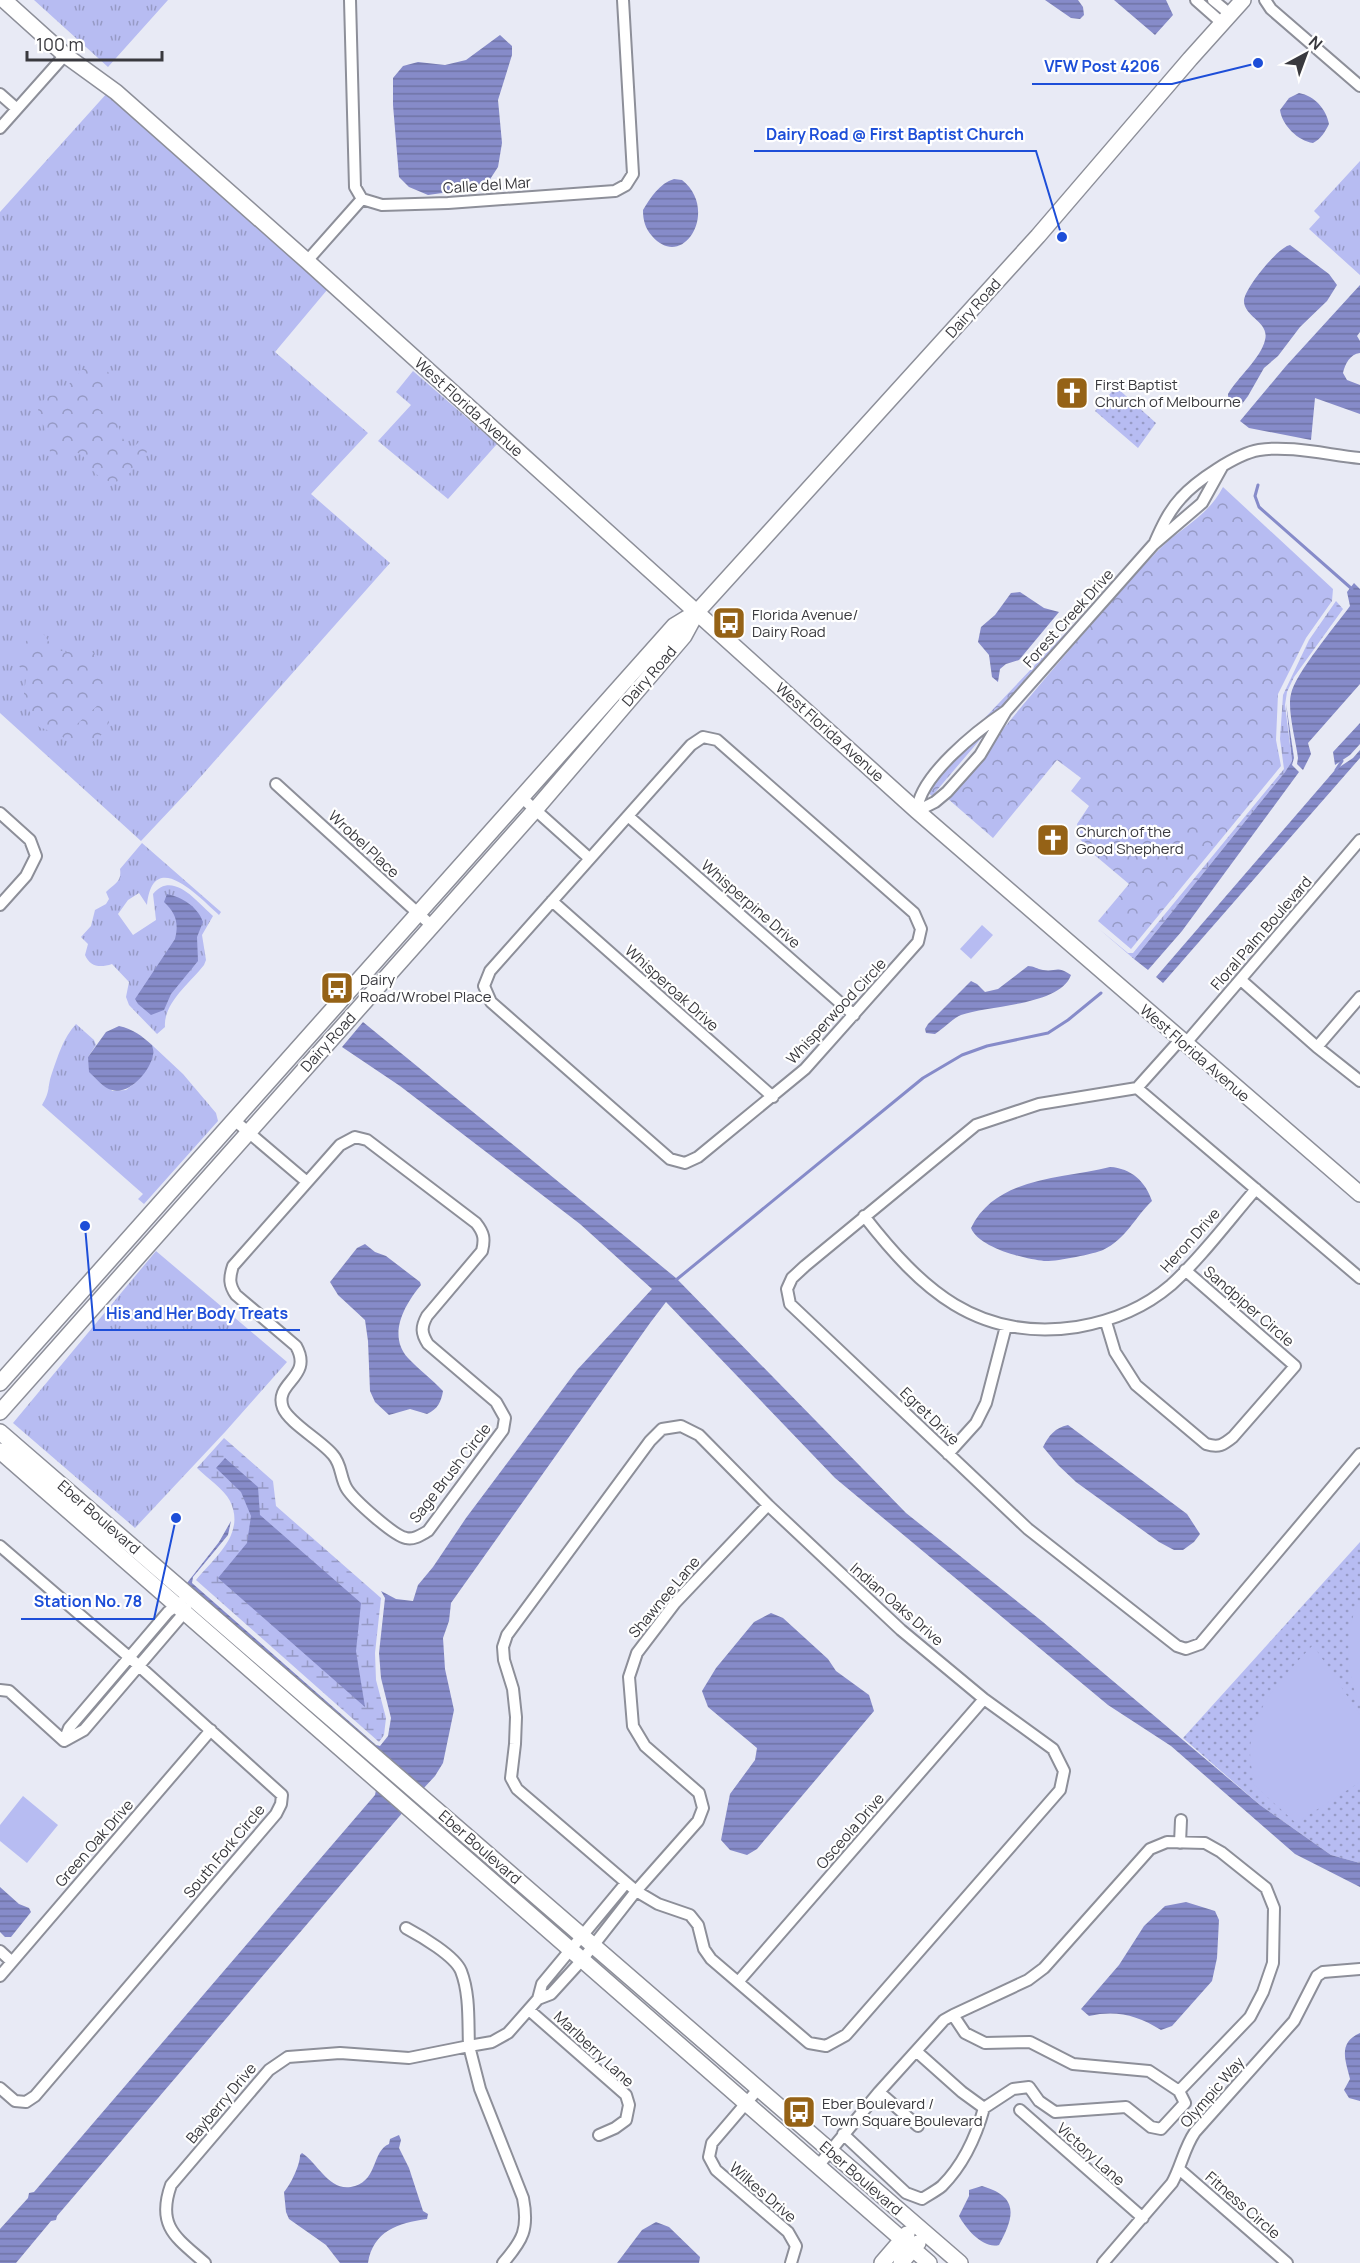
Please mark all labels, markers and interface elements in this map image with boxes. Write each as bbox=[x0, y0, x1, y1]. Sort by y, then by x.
scale bar bbox=[27, 24, 162, 62]
north arrow bbox=[1276, 24, 1336, 84]
text: N bbox=[1304, 31, 1327, 55]
text: 100 m bbox=[36, 32, 84, 56]
callout: VFW Post 4206 bbox=[1032, 50, 1172, 84]
text: VFW Post 4206 bbox=[1044, 55, 1160, 77]
callout: Dairy Road @ First Baptist Church bbox=[754, 117, 1036, 151]
text: Dairy Road @ First Baptist Church bbox=[766, 123, 1024, 145]
street label: Calle del Mar bbox=[442, 171, 532, 199]
street label: Dairy Road bbox=[941, 274, 1005, 342]
street label: West Florida Avenue bbox=[410, 353, 528, 462]
place label: First Baptist Church of Melbourne bbox=[1095, 374, 1241, 412]
church icon: First Baptist Church of Melbourne bbox=[1054, 375, 1090, 411]
street label: Forest Creek Drive bbox=[1018, 564, 1118, 672]
place label: Florida Avenue/ Dairy Road bbox=[752, 604, 858, 642]
bus stop icon: Florida Avenue/ Dairy Road bbox=[711, 605, 747, 641]
street label: Dairy Road bbox=[617, 641, 681, 711]
street label: West Florida Avenue bbox=[771, 678, 889, 787]
street label: Wrobel Place bbox=[324, 806, 404, 883]
place label: Church of the Good Shepherd bbox=[1076, 821, 1184, 859]
church icon: Church of the Good Shepherd bbox=[1035, 822, 1071, 858]
street label: Whisperpine Drive bbox=[697, 855, 805, 953]
street label: Floral Palm Boulevard bbox=[1206, 871, 1316, 995]
street label: Whisperoak Drive bbox=[620, 940, 724, 1036]
street label: Whisperwood Circle bbox=[781, 953, 891, 1069]
place label: Dairy Road/Wrobel Place bbox=[360, 969, 492, 1007]
bus stop icon: Dairy Road/Wrobel Place bbox=[319, 970, 355, 1006]
street label: West Florida Avenue bbox=[1136, 999, 1255, 1107]
street label: Dairy Road bbox=[296, 1008, 360, 1076]
street label: Heron Drive bbox=[1155, 1203, 1225, 1277]
street label: Sandpiper Circle bbox=[1199, 1261, 1299, 1351]
callout: His and Her Body Treats bbox=[94, 1296, 300, 1330]
text: His and Her Body Treats bbox=[106, 1302, 288, 1324]
street label: Egret Drive bbox=[896, 1382, 965, 1450]
street label: Sage Brush Circle bbox=[404, 1419, 496, 1527]
street label: Eber Boulevard bbox=[53, 1475, 145, 1559]
street label: Shawnee Lane bbox=[624, 1551, 705, 1642]
street label: Indian Oaks Drive bbox=[846, 1558, 948, 1651]
callout: Station No. 78 bbox=[21, 1585, 154, 1619]
text: Station No. 78 bbox=[34, 1590, 142, 1612]
street label: Osceola Drive bbox=[811, 1788, 889, 1873]
street label: Green Oak Drive bbox=[50, 1795, 138, 1891]
street label: South Fork Circle bbox=[178, 1799, 270, 1903]
street label: Eber Boulevard bbox=[434, 1805, 526, 1889]
street label: Marlberry Lane bbox=[549, 2006, 639, 2092]
street label: Olympic Way bbox=[1175, 2052, 1249, 2132]
street label: Bayberry Drive bbox=[181, 2058, 261, 2148]
place label: Eber Boulevard / Town Square Boulevard bbox=[822, 2093, 983, 2131]
bus stop icon: Eber Boulevard / Town Square Boulevard bbox=[781, 2094, 817, 2130]
street label: Victory Lane bbox=[1052, 2118, 1130, 2190]
street label: Eber Boulevard bbox=[815, 2136, 907, 2220]
street label: Wilkes Drive bbox=[725, 2157, 801, 2227]
street label: Fitness Circle bbox=[1201, 2166, 1285, 2244]

